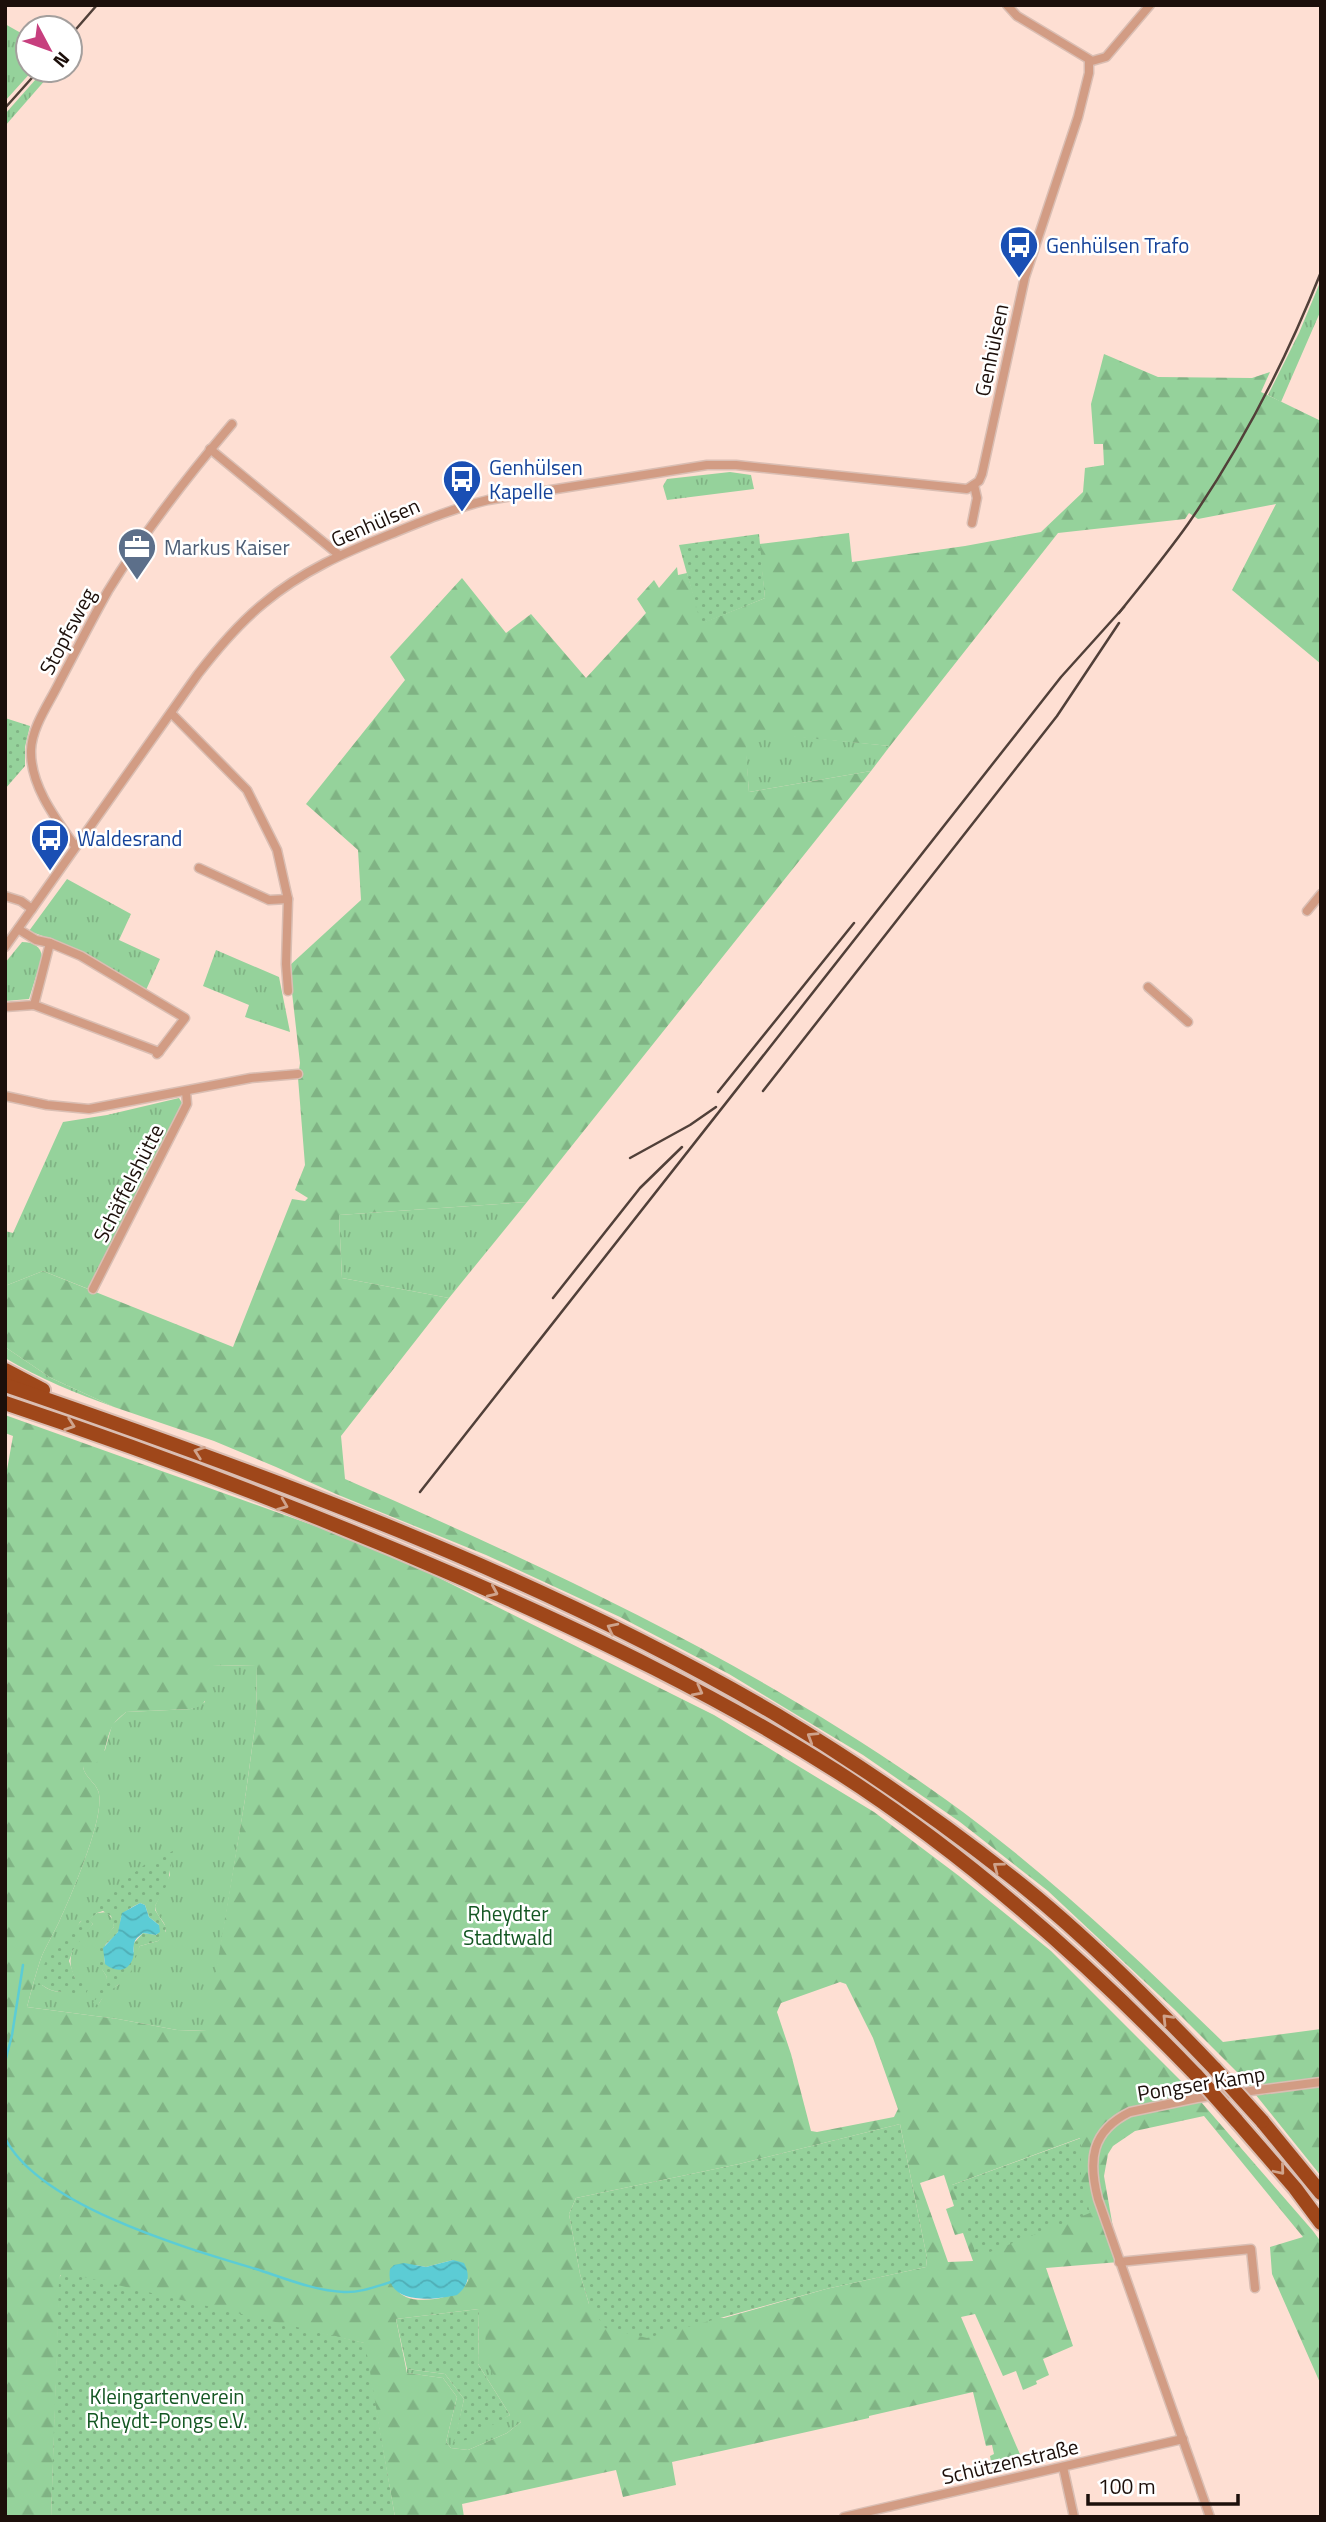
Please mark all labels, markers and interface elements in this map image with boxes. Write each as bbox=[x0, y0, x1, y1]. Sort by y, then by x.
north arrow bbox=[14, 14, 84, 84]
text: N bbox=[47, 46, 77, 75]
bus stop icon: Genhülsen Trafo bbox=[998, 224, 1040, 279]
place label: Genhülsen Trafo bbox=[1046, 229, 1189, 261]
street label: Genhülsen bbox=[966, 301, 1016, 399]
place label: Genhülsen Kapelle bbox=[489, 451, 583, 507]
bus stop icon: Genhülsen Kapelle bbox=[441, 458, 483, 513]
street label: Genhülsen bbox=[326, 489, 424, 555]
office icon: Markus Kaiser bbox=[116, 526, 158, 581]
place label: Markus Kaiser bbox=[164, 531, 290, 563]
street label: Stopfsweg bbox=[31, 582, 103, 680]
bus stop icon: Waldesrand bbox=[29, 817, 71, 872]
place label: Waldesrand bbox=[77, 822, 182, 854]
street label: Schäffelshütte bbox=[84, 1118, 172, 1248]
one-way arrow bbox=[63, 1417, 75, 1431]
one-way arrow bbox=[194, 1446, 206, 1460]
one-way arrow bbox=[276, 1496, 288, 1510]
one-way arrow bbox=[486, 1584, 498, 1598]
one-way arrow bbox=[607, 1623, 619, 1637]
one-way arrow bbox=[691, 1683, 703, 1696]
one-way arrow bbox=[806, 1733, 819, 1746]
one-way arrow bbox=[994, 1863, 1006, 1876]
park label: Rheydter Stadtwald bbox=[463, 1897, 553, 1953]
one-way arrow bbox=[1163, 2015, 1176, 2028]
street label: Pongser Kamp bbox=[1135, 2057, 1267, 2109]
one-way arrow bbox=[1272, 2162, 1284, 2175]
park label: Kleingartenverein Rheydt-Pongs e.V. bbox=[86, 2380, 248, 2436]
street label: Schützenstraße bbox=[939, 2430, 1081, 2492]
scale bar bbox=[1088, 2462, 1238, 2506]
text: 100 m bbox=[1098, 2470, 1155, 2502]

